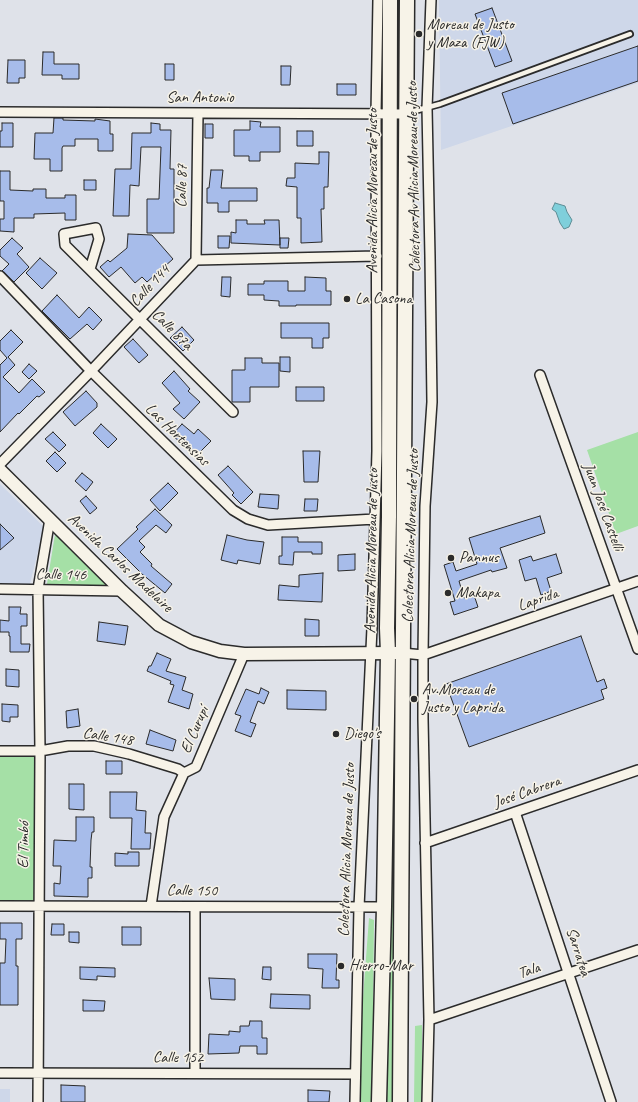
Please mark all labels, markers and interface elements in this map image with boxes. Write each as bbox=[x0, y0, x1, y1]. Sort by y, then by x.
place label: Moreau de Justo y Maza (FJW) bbox=[427, 15, 514, 53]
marker: Moreau de Justo y Maza (FJW) bbox=[414, 29, 424, 39]
street label: Colectora Av Alicia Moreau de Justo bbox=[403, 81, 425, 273]
street label: San Antonio bbox=[166, 88, 234, 108]
street label: Avenida Alicia Moreau de Justo bbox=[363, 109, 383, 273]
street label: Calle 87 bbox=[172, 164, 192, 208]
street label: Calle 144 bbox=[126, 261, 174, 311]
place label: La Casona bbox=[355, 289, 412, 309]
marker: La Casona bbox=[342, 294, 352, 304]
street label: Calle 87a bbox=[147, 305, 197, 355]
street label: Las Hortensias bbox=[141, 400, 213, 470]
street label: Colectora Alicia Moreau de Justo bbox=[398, 449, 424, 623]
street label: Juan José Castelli bbox=[578, 461, 628, 553]
street label: Avenida Alicia Moreau de Justo bbox=[361, 468, 383, 634]
street label: Avenida Carlos Madelaire bbox=[64, 509, 176, 617]
place label: Pannus bbox=[459, 548, 499, 568]
marker: Pannus bbox=[446, 553, 456, 563]
street label: Calle 146 bbox=[36, 565, 86, 585]
place label: Makapa bbox=[456, 583, 499, 603]
street label: Laprida bbox=[515, 584, 561, 616]
marker: Makapa bbox=[443, 588, 453, 598]
place label: Av.Moreau de Justo y Laprida bbox=[422, 680, 504, 718]
marker: Av.Moreau de Justo y Laprida bbox=[409, 694, 419, 704]
street label: El Curupí bbox=[177, 704, 213, 756]
street label: Calle 148 bbox=[81, 724, 135, 750]
place label: Diego's bbox=[344, 724, 380, 744]
marker: Diego's bbox=[331, 729, 341, 739]
street label: Colectora Alicia Moreau de Justo bbox=[334, 763, 360, 937]
street label: José Cabrera bbox=[491, 772, 563, 812]
street label: El Timbó bbox=[14, 821, 34, 869]
street label: Calle 150 bbox=[167, 881, 217, 901]
street label: Sarratea bbox=[561, 925, 595, 979]
place label: Hierro-Mar bbox=[349, 956, 413, 976]
street label: Tala bbox=[515, 958, 543, 984]
marker: Hierro-Mar bbox=[336, 961, 346, 971]
street label: Calle 152 bbox=[153, 1048, 203, 1068]

